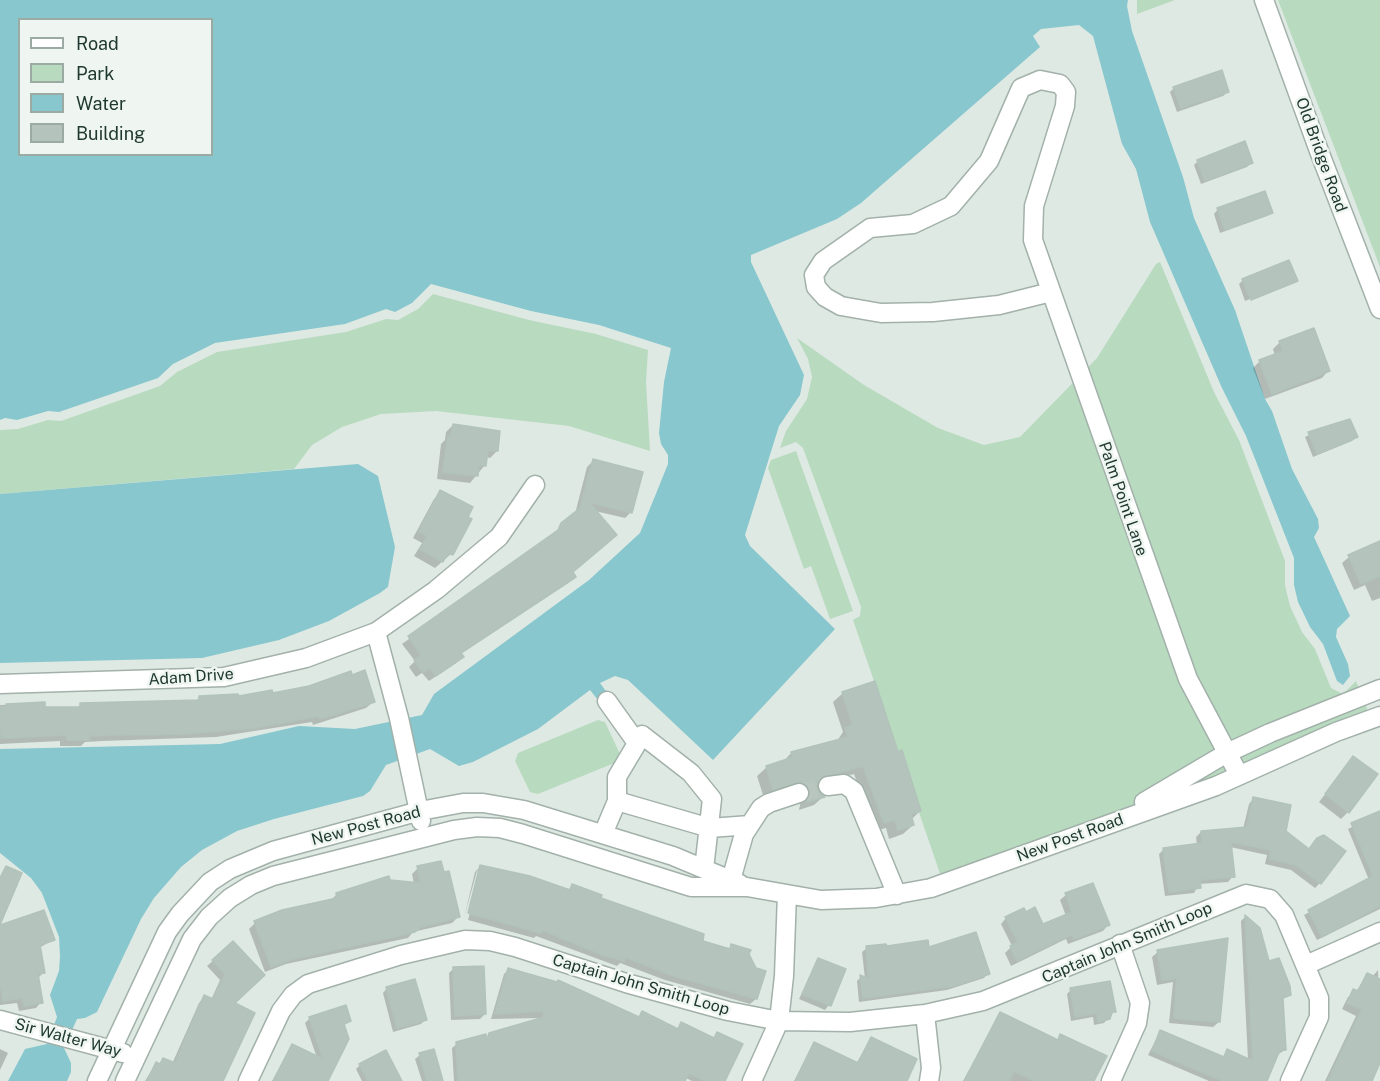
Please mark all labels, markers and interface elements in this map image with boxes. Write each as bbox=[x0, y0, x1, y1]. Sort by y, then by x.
legend bbox=[18, 18, 213, 156]
text: Road bbox=[76, 33, 119, 54]
text: Park bbox=[76, 63, 114, 84]
text: Water bbox=[76, 93, 126, 114]
street label: Old Bridge Road bbox=[1291, 95, 1351, 215]
text: Building bbox=[76, 123, 145, 144]
street label: Palm Point Lane bbox=[1094, 439, 1152, 559]
street label: Adam Drive bbox=[148, 664, 234, 690]
street label: New Post Road bbox=[309, 802, 423, 850]
street label: New Post Road bbox=[1014, 810, 1126, 866]
street label: Captain John Smith Loop bbox=[1039, 898, 1215, 988]
street label: Captain John Smith Loop bbox=[550, 951, 732, 1019]
street label: Sir Walter Way bbox=[13, 1015, 123, 1061]

